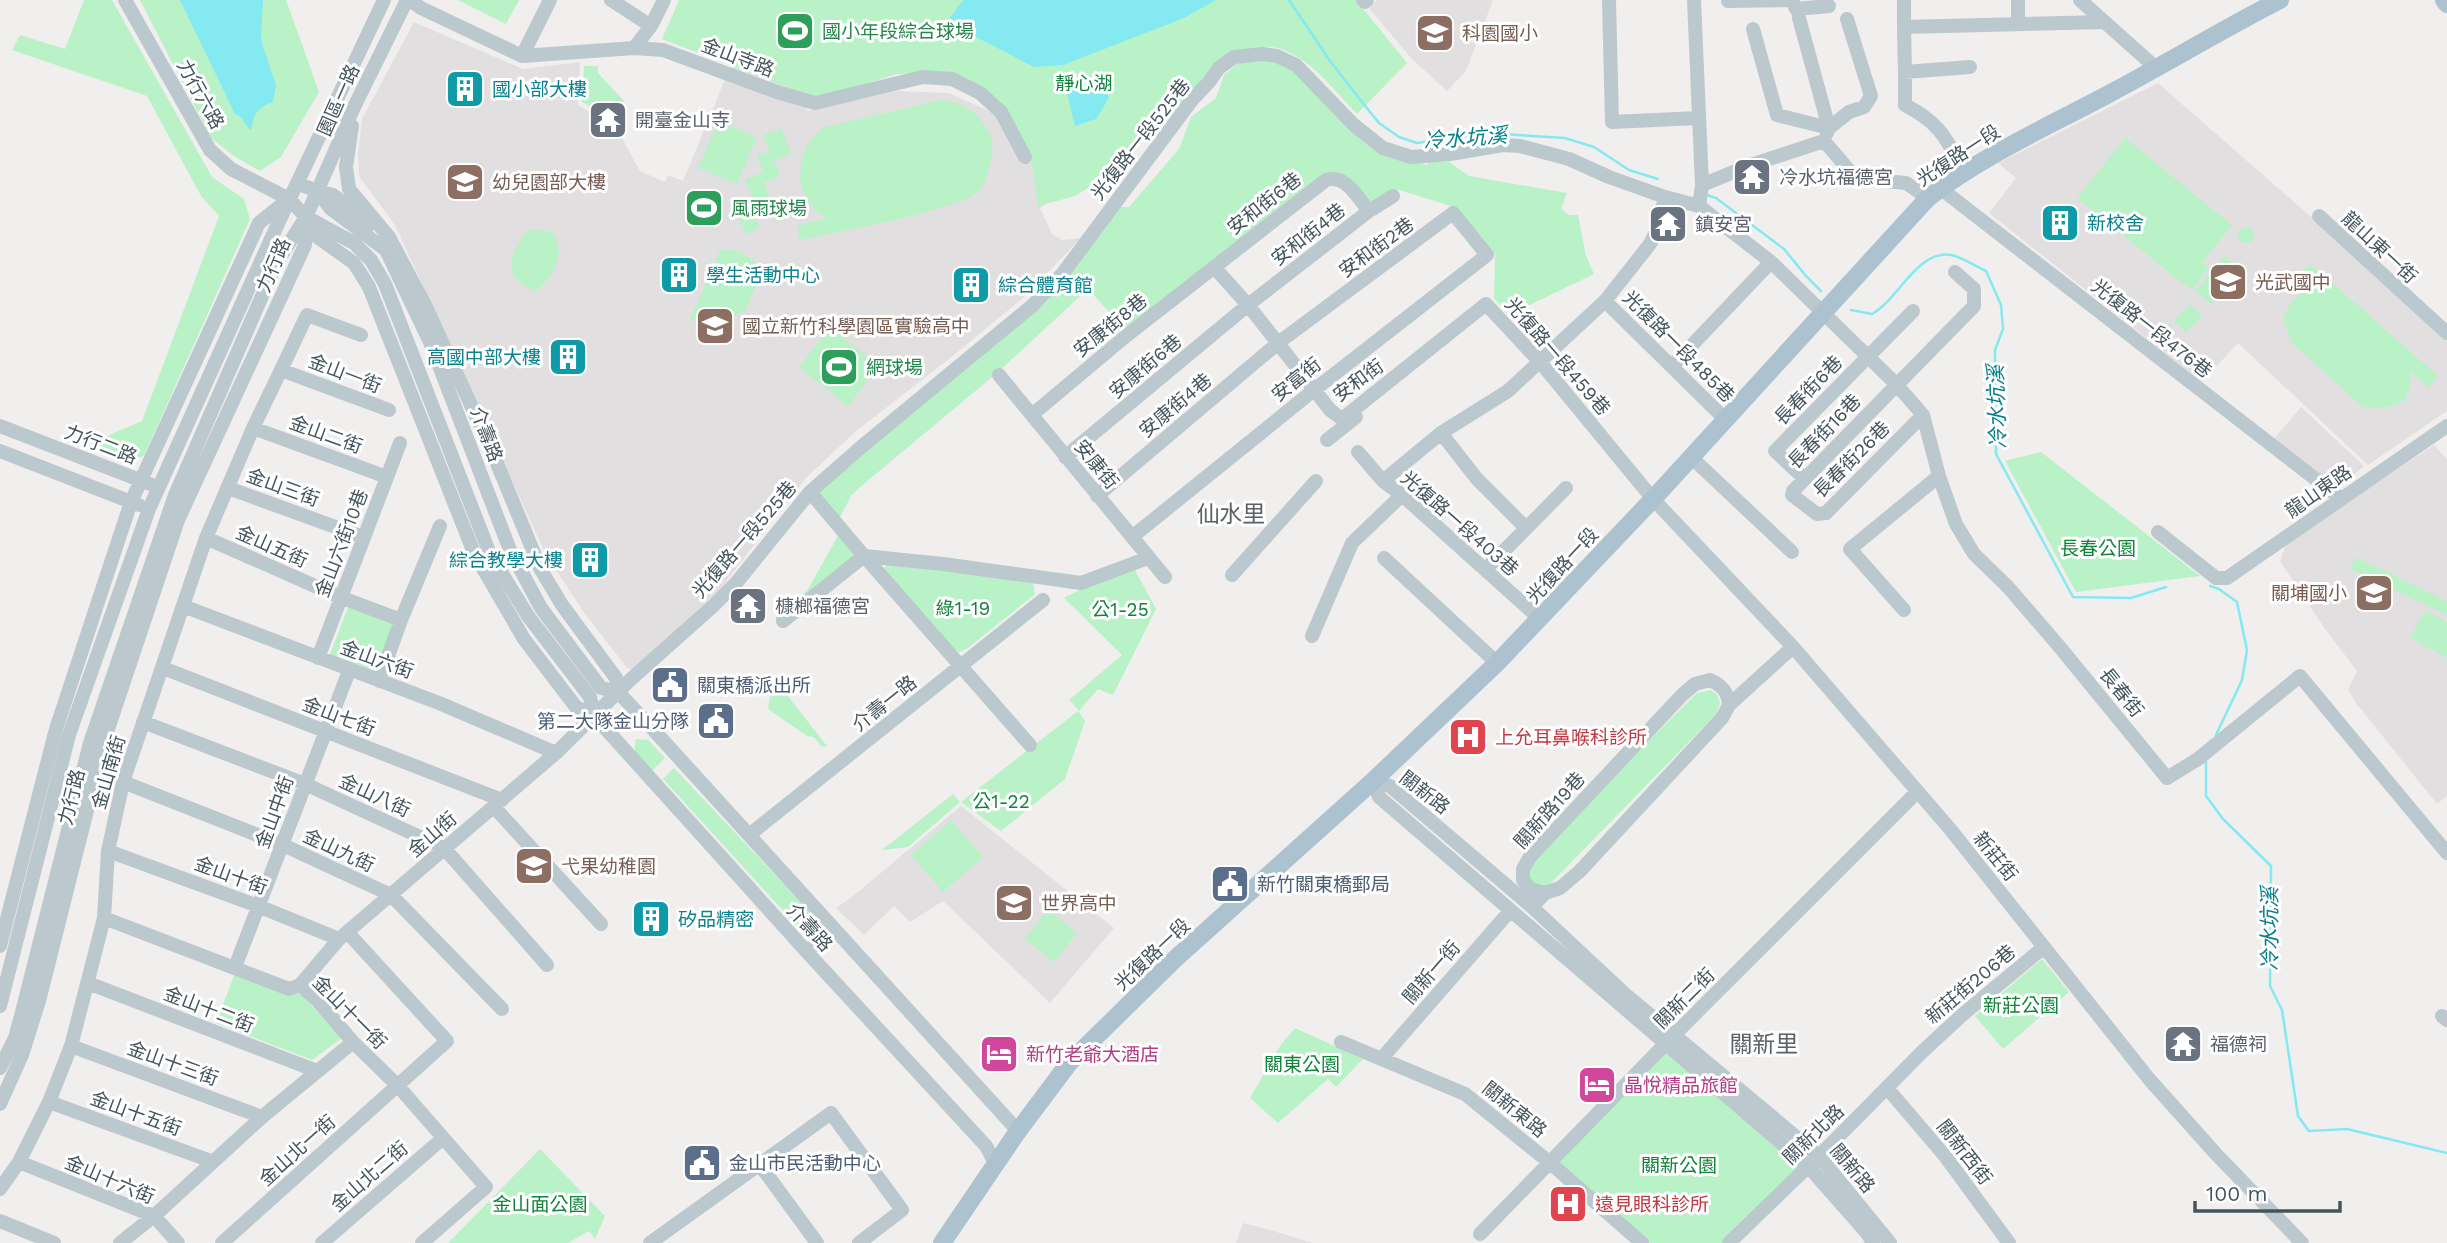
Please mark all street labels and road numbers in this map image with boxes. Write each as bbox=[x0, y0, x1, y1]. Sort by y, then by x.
street label: 金山寺路 bbox=[698, 33, 777, 82]
street label: 力行六路 bbox=[172, 55, 229, 133]
street label: 園區一路 bbox=[312, 61, 364, 140]
street label: 光復路一段525巷 bbox=[1086, 74, 1195, 204]
street label: 光復路一段 bbox=[1912, 120, 2004, 191]
street label: 安和街6巷 bbox=[1223, 167, 1306, 239]
street label: 安和街4巷 bbox=[1267, 198, 1350, 270]
street label: 龍山東一街 bbox=[2337, 207, 2422, 288]
street label: 安和街2巷 bbox=[1334, 213, 1418, 282]
street label: 力行路 bbox=[252, 234, 295, 296]
street label: 光復路一段476巷 bbox=[2087, 274, 2216, 383]
street label: 光復路一段485巷 bbox=[1618, 286, 1739, 407]
street label: 安康街8巷 bbox=[1069, 289, 1152, 362]
street label: 光復路一段459巷 bbox=[1500, 293, 1615, 420]
street label: 安康街6巷 bbox=[1104, 329, 1186, 403]
street label: 金山一街 bbox=[305, 349, 384, 398]
street label: 長春街6巷 bbox=[1770, 351, 1847, 430]
street label: 安富街 bbox=[1267, 353, 1326, 406]
street label: 安和街 bbox=[1328, 354, 1388, 406]
street label: 安康街4巷 bbox=[1134, 368, 1216, 442]
street label: 長春街16巷 bbox=[1783, 389, 1866, 473]
street label: 介壽路 bbox=[466, 403, 507, 465]
street label: 金山二街 bbox=[286, 411, 365, 458]
street label: 長春街26巷 bbox=[1808, 416, 1894, 502]
street label: 力行二路 bbox=[61, 420, 140, 469]
street label: 安康街 bbox=[1070, 435, 1123, 494]
street label: 龍山東路 bbox=[2281, 460, 2356, 523]
street label: 金山三街 bbox=[243, 464, 322, 511]
street label: 光復路一段403巷 bbox=[1396, 466, 1523, 581]
street label: 光復路一段525巷 bbox=[687, 476, 801, 602]
street label: 金山六街10巷 bbox=[310, 486, 373, 601]
street label: 金山五街 bbox=[232, 520, 311, 572]
street label: 光復路一段 bbox=[1522, 523, 1603, 608]
street label: 金山六街 bbox=[337, 636, 416, 683]
street label: 長春街 bbox=[2095, 663, 2148, 722]
street label: 介壽一路 bbox=[848, 671, 921, 736]
street label: 金山七街 bbox=[299, 692, 378, 741]
street label: 金山南街 bbox=[87, 732, 130, 812]
street label: 關新路 bbox=[1395, 766, 1454, 819]
street label: 力行路 bbox=[53, 767, 90, 828]
street label: 關新路19巷 bbox=[1509, 767, 1590, 853]
street label: 金山八街 bbox=[335, 769, 414, 822]
street label: 金山中街 bbox=[251, 773, 298, 852]
street label: 金山街 bbox=[403, 807, 461, 862]
street label: 金山九街 bbox=[299, 824, 378, 877]
street label: 新莊街 bbox=[1969, 827, 2022, 886]
street label: 金山十街 bbox=[191, 852, 270, 899]
street label: 介壽路 bbox=[782, 898, 837, 956]
street label: 光復路一段 bbox=[1110, 914, 1195, 995]
street label: 關新一街 bbox=[1398, 936, 1465, 1009]
street label: 新莊街206巷 bbox=[1921, 940, 2020, 1029]
street label: 關新二街 bbox=[1649, 963, 1719, 1033]
street label: 金山十一街 bbox=[308, 971, 391, 1054]
street label: 金山十二街 bbox=[160, 982, 257, 1037]
street label: 金山十三街 bbox=[124, 1036, 221, 1091]
street label: 關新東路 bbox=[1478, 1077, 1551, 1142]
street label: 金山十五街 bbox=[87, 1086, 184, 1141]
street label: 關新北路 bbox=[1778, 1100, 1849, 1169]
street label: 金山北一街 bbox=[254, 1110, 340, 1191]
street label: 關新西街 bbox=[1932, 1115, 1997, 1189]
street label: 金山北二街 bbox=[326, 1137, 413, 1216]
street label: 關新路 bbox=[1825, 1139, 1880, 1198]
street label: 金山十六街 bbox=[62, 1150, 158, 1209]

